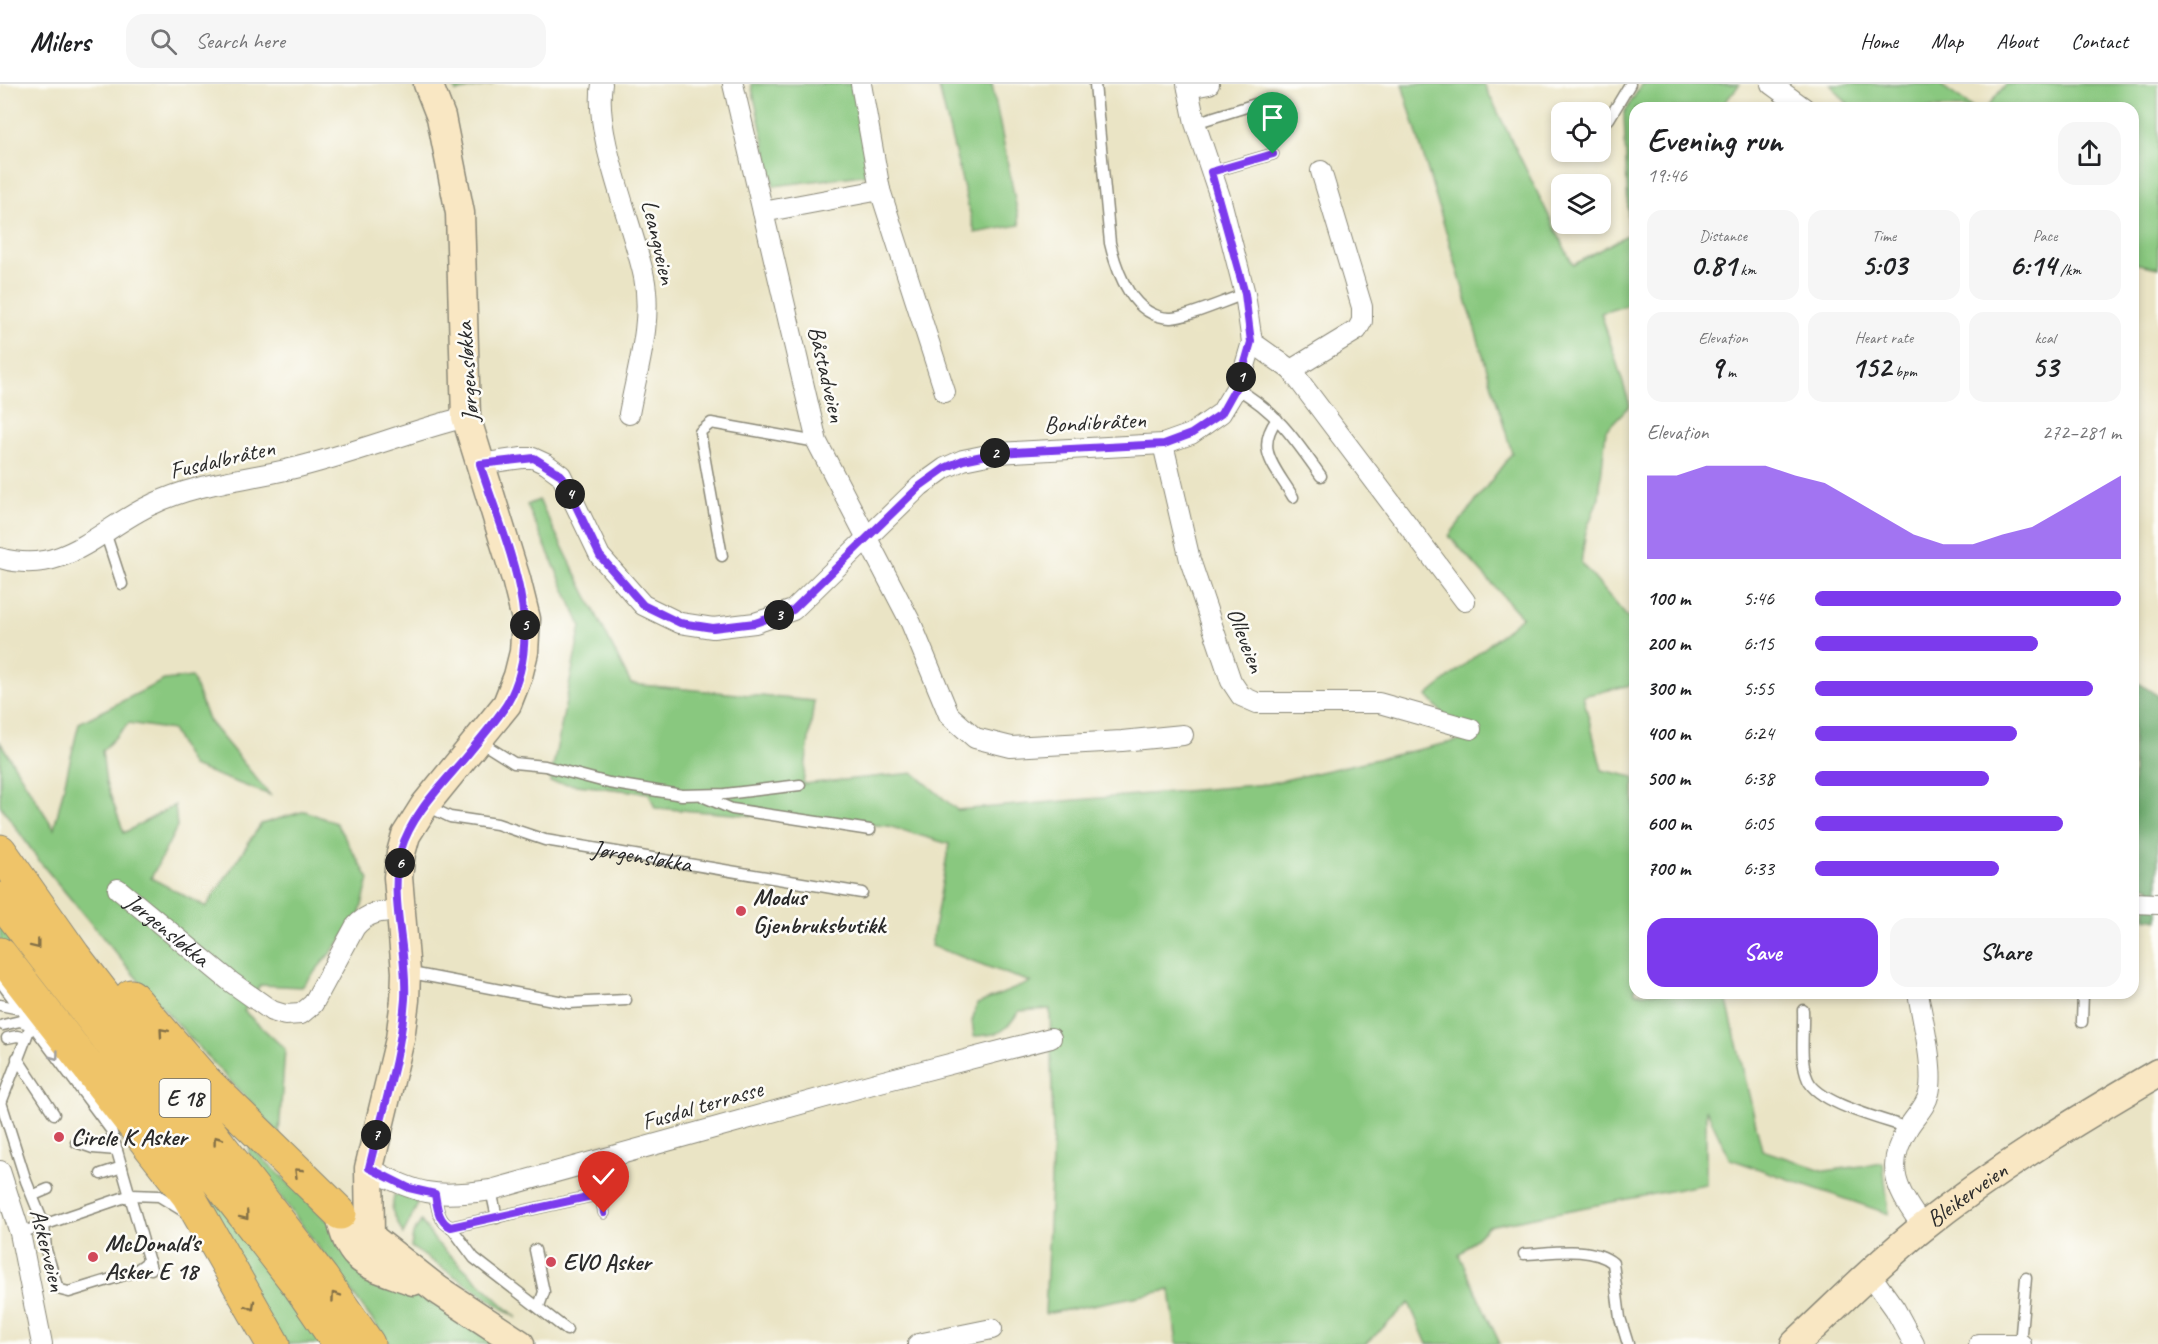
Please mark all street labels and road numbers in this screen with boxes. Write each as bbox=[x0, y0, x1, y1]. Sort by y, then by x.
street label: Leangveien bbox=[635, 197, 684, 288]
street label: Jørgensløkka bbox=[448, 319, 486, 424]
street label: Båstadveien bbox=[801, 323, 853, 425]
street label: Bondibråten bbox=[1043, 404, 1147, 440]
street label: Fusdalbråten bbox=[167, 432, 278, 486]
street label: Olleveien bbox=[1220, 603, 1272, 678]
street label: Jørgensløkka bbox=[589, 833, 695, 880]
street label: Jørgensløkka bbox=[118, 886, 217, 974]
street label: Fusdal terrasse bbox=[638, 1073, 768, 1137]
road number: E 18 bbox=[160, 1079, 210, 1117]
street label: Bleikerveien bbox=[1920, 1155, 2013, 1234]
street label: Askerveien bbox=[23, 1206, 73, 1295]

